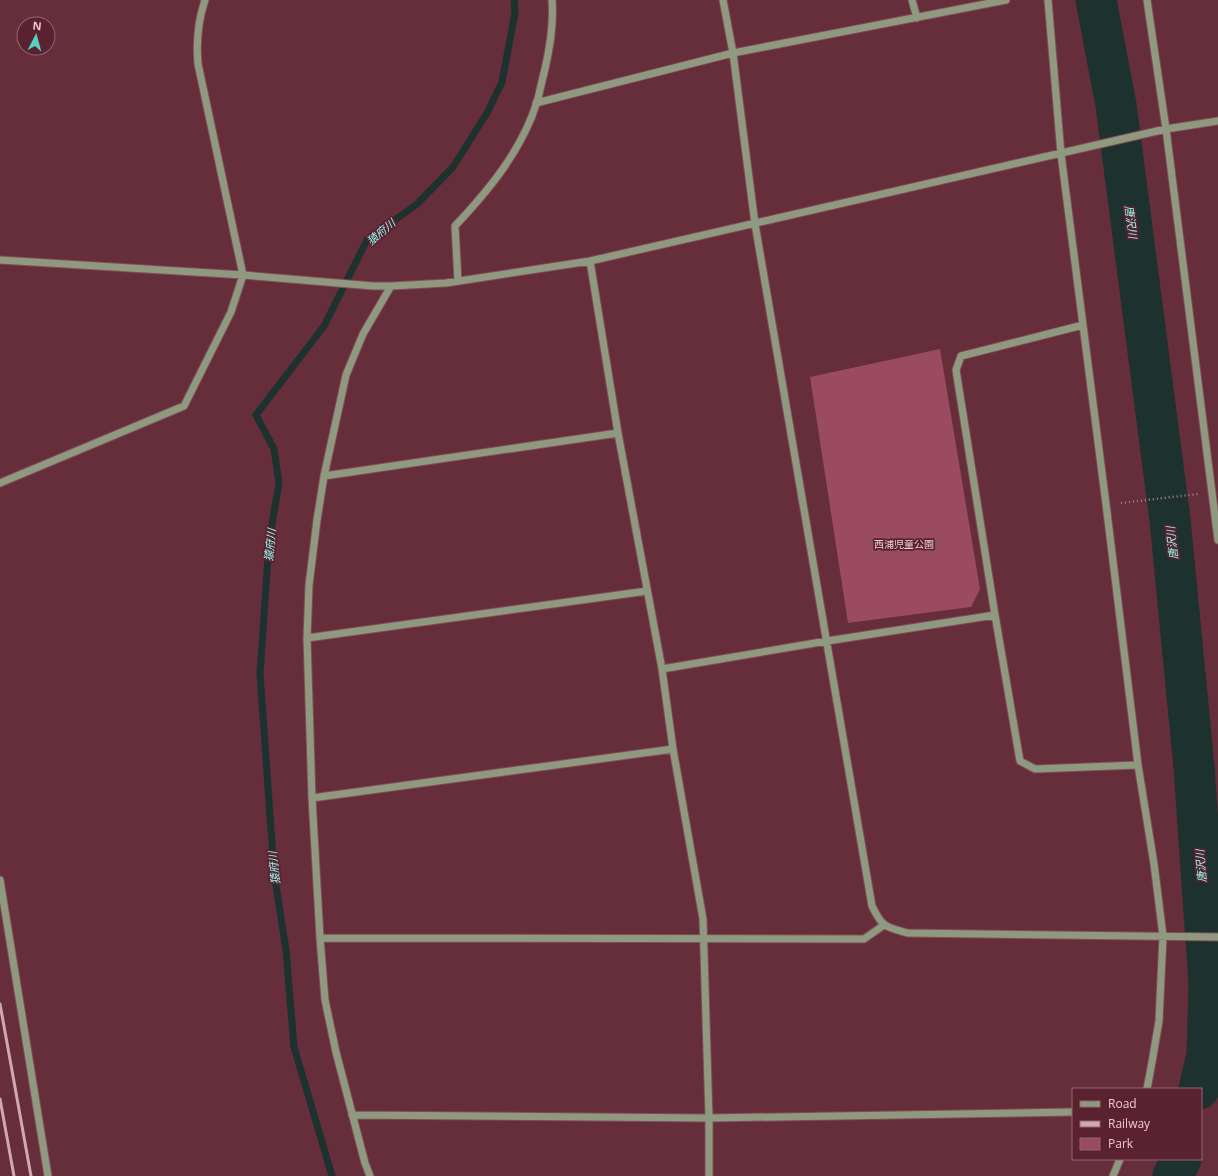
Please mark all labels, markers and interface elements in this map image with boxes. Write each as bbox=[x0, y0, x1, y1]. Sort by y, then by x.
north arrow bbox=[16, 16, 56, 56]
text: N bbox=[32, 18, 42, 33]
water label: 唐沢川 bbox=[1122, 205, 1141, 240]
water label: 猿府川 bbox=[363, 215, 399, 248]
water label: 唐沢川 bbox=[1162, 525, 1181, 560]
water label: 猿府川 bbox=[260, 527, 279, 562]
park label: 西浦児童公園 bbox=[874, 537, 934, 551]
water label: 唐沢川 bbox=[1192, 848, 1209, 883]
water label: 猿府川 bbox=[264, 850, 283, 885]
legend bbox=[1072, 1088, 1202, 1160]
text: Road bbox=[1108, 1095, 1137, 1112]
text: Railway bbox=[1108, 1115, 1151, 1132]
text: Park bbox=[1108, 1135, 1134, 1152]

